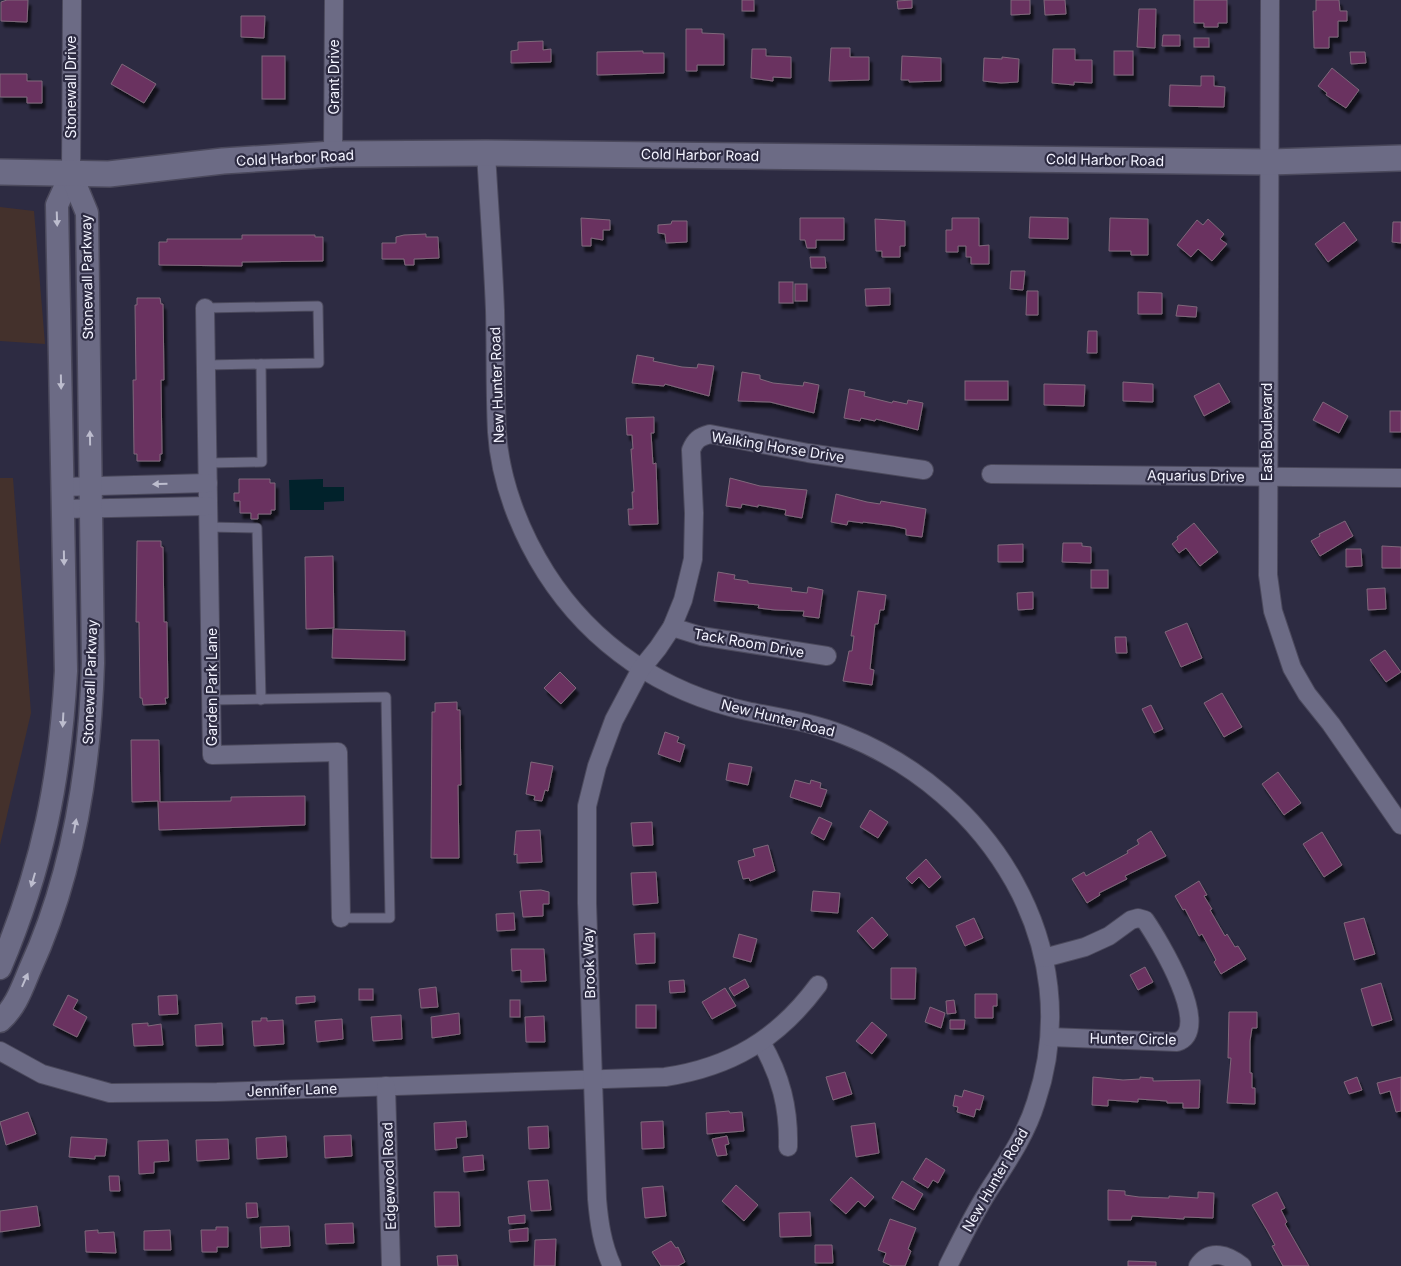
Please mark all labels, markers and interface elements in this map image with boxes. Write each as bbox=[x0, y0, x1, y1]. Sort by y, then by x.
street label: Stonewall Drive bbox=[62, 36, 79, 138]
street label: Grant Drive bbox=[325, 39, 342, 115]
street label: Cold Harbor Road bbox=[641, 145, 759, 164]
street label: Cold Harbor Road bbox=[235, 146, 354, 169]
street label: Cold Harbor Road bbox=[1046, 150, 1164, 169]
one-way arrow bbox=[54, 212, 62, 228]
street label: Stonewall Parkway bbox=[77, 214, 96, 340]
street label: New Hunter Road bbox=[486, 327, 507, 443]
one-way arrow bbox=[57, 374, 65, 390]
street label: East Boulevard bbox=[1258, 383, 1275, 481]
street label: Walking Horse Drive bbox=[710, 428, 846, 465]
one-way arrow bbox=[86, 430, 94, 446]
street label: Aquarius Drive bbox=[1147, 466, 1245, 485]
one-way arrow bbox=[151, 481, 167, 489]
one-way arrow bbox=[60, 550, 68, 566]
street label: Stonewall Parkway bbox=[79, 619, 100, 745]
street label: Tack Room Drive bbox=[692, 624, 806, 661]
street label: Garden Park Lane bbox=[203, 628, 220, 746]
street label: New Hunter Road bbox=[720, 695, 837, 740]
one-way arrow bbox=[59, 713, 67, 729]
one-way arrow bbox=[72, 818, 80, 834]
one-way arrow bbox=[28, 872, 36, 887]
street label: Brook Way bbox=[579, 927, 598, 999]
one-way arrow bbox=[21, 973, 29, 987]
street label: Hunter Circle bbox=[1089, 1029, 1177, 1048]
street label: Jennifer Lane bbox=[246, 1079, 337, 1100]
street label: Edgewood Road bbox=[378, 1122, 399, 1230]
street label: New Hunter Road bbox=[958, 1125, 1031, 1234]

